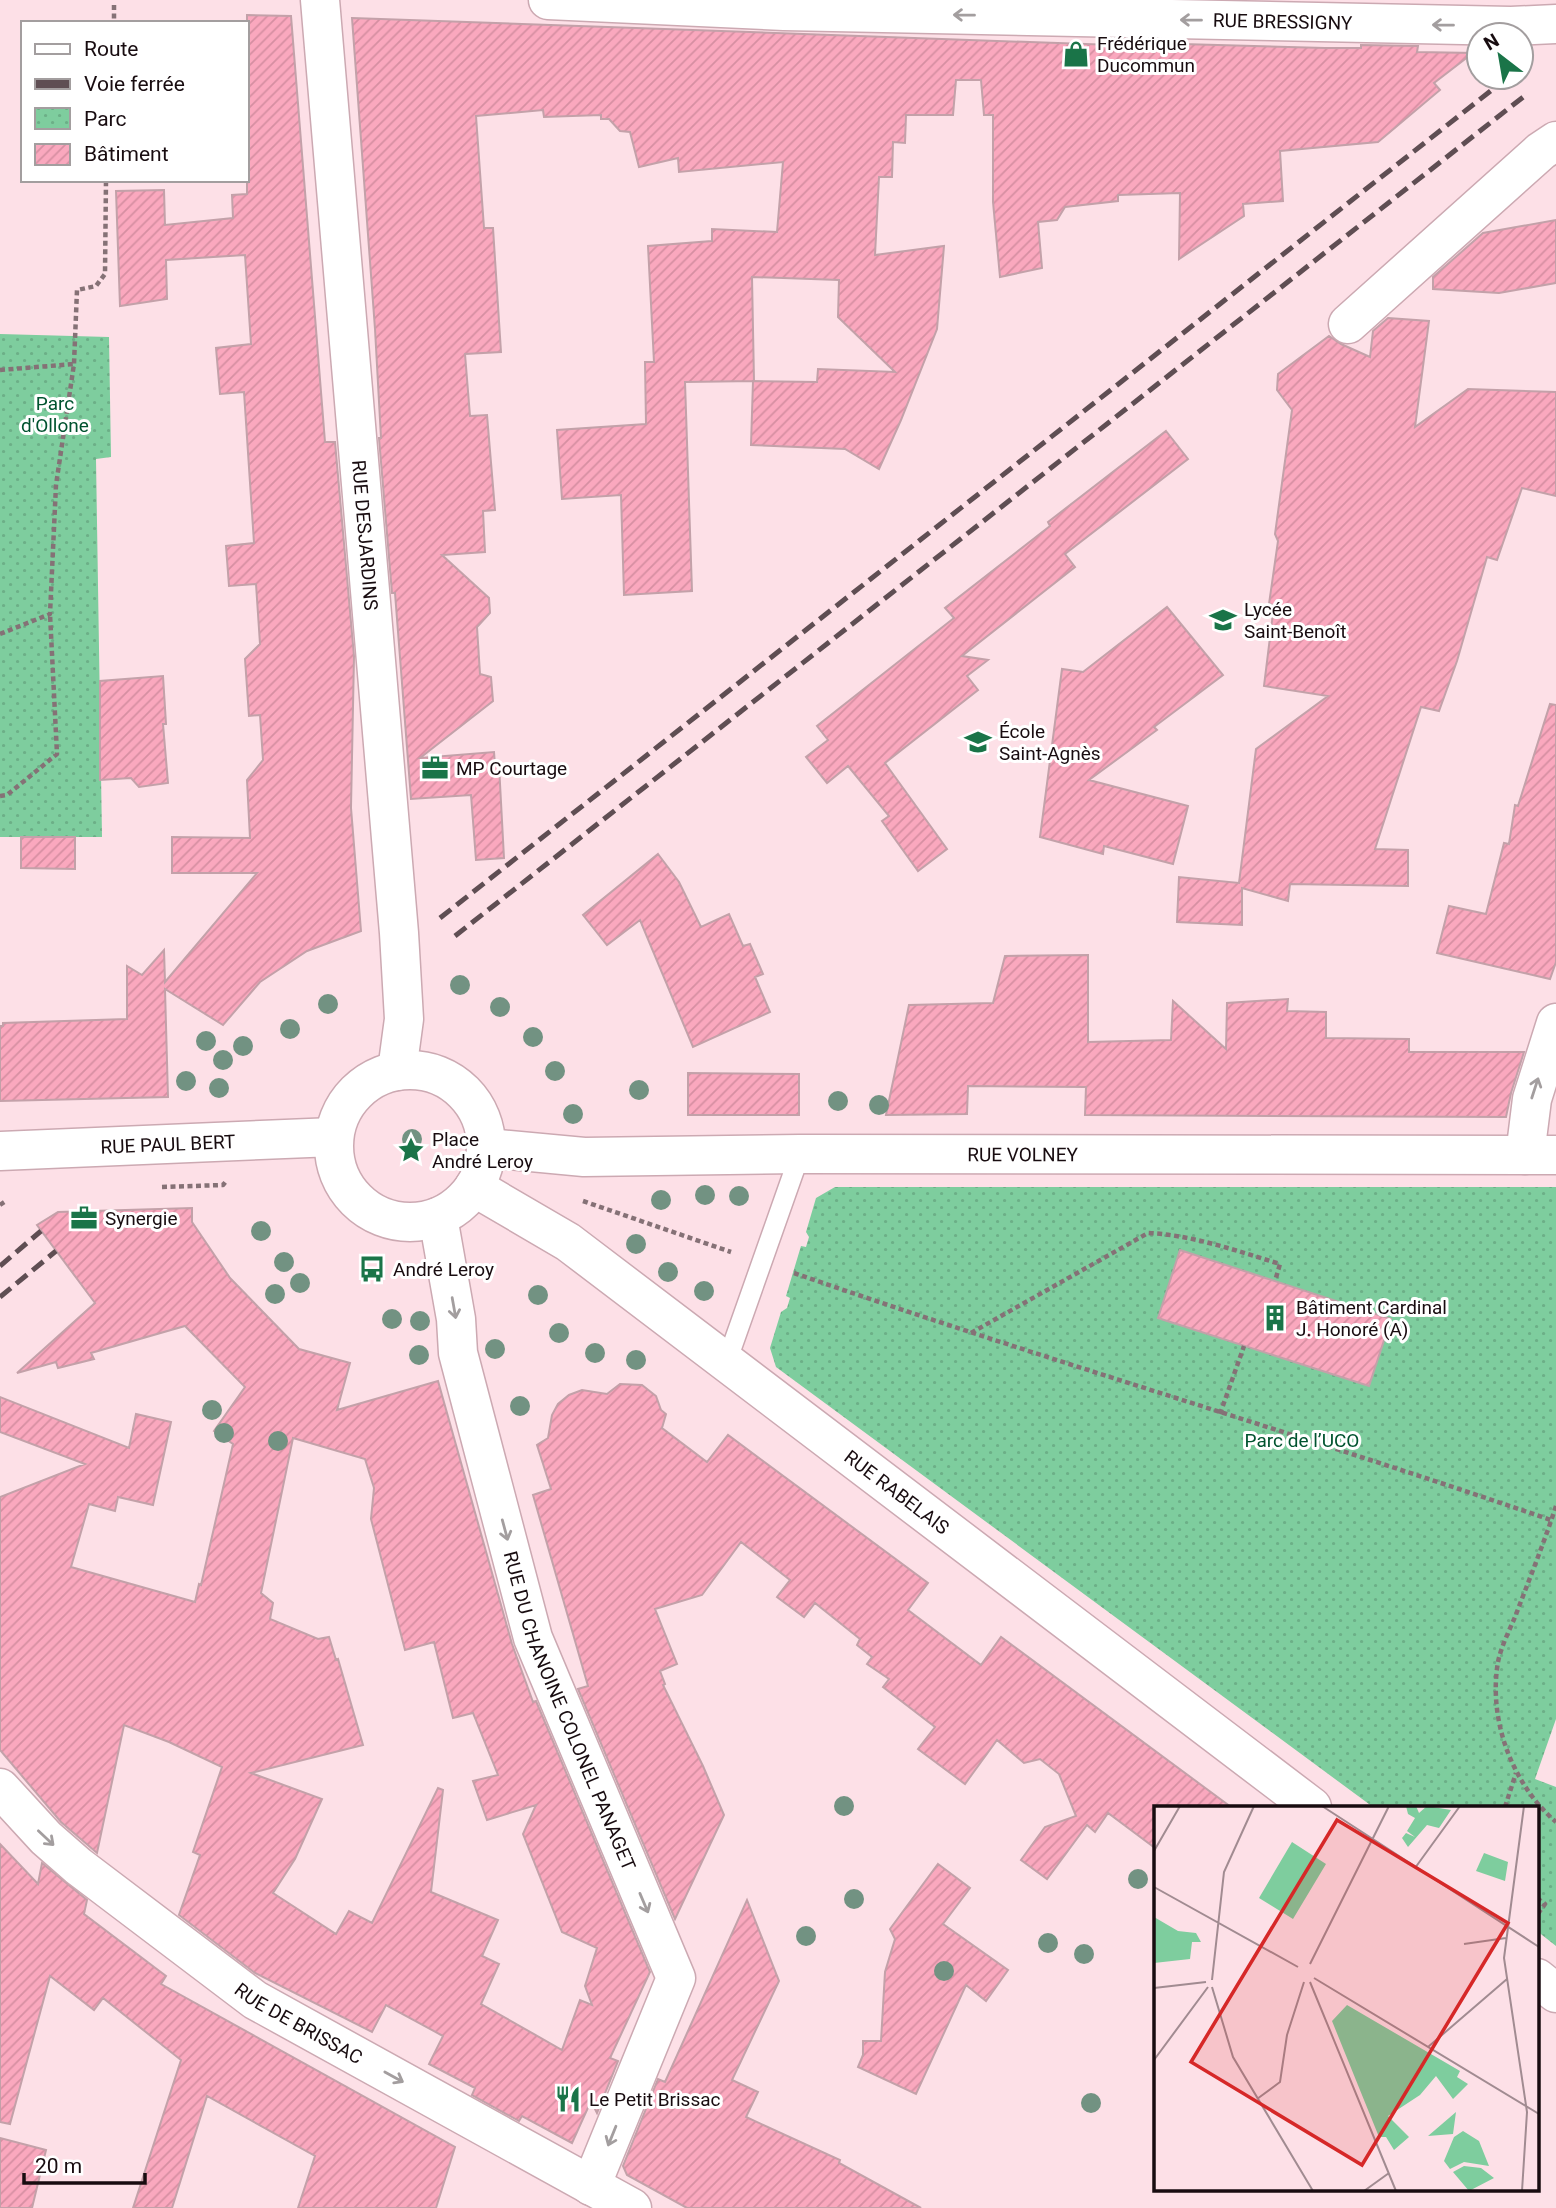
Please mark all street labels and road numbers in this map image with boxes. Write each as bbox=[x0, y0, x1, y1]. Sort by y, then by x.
street label: RUE BRESSIGNY bbox=[1213, 8, 1353, 34]
street label: RUE DESJARDINS bbox=[347, 459, 383, 611]
street label: RUE PAUL BERT bbox=[100, 1130, 236, 1158]
street label: RUE VOLNEY bbox=[967, 1143, 1078, 1166]
street label: RUE RABELAIS bbox=[840, 1445, 954, 1539]
street label: RUE DU CHANOINE COLONEL PANAGET bbox=[499, 1548, 641, 1874]
street label: RUE DE BRISSAC bbox=[230, 1977, 367, 2069]

